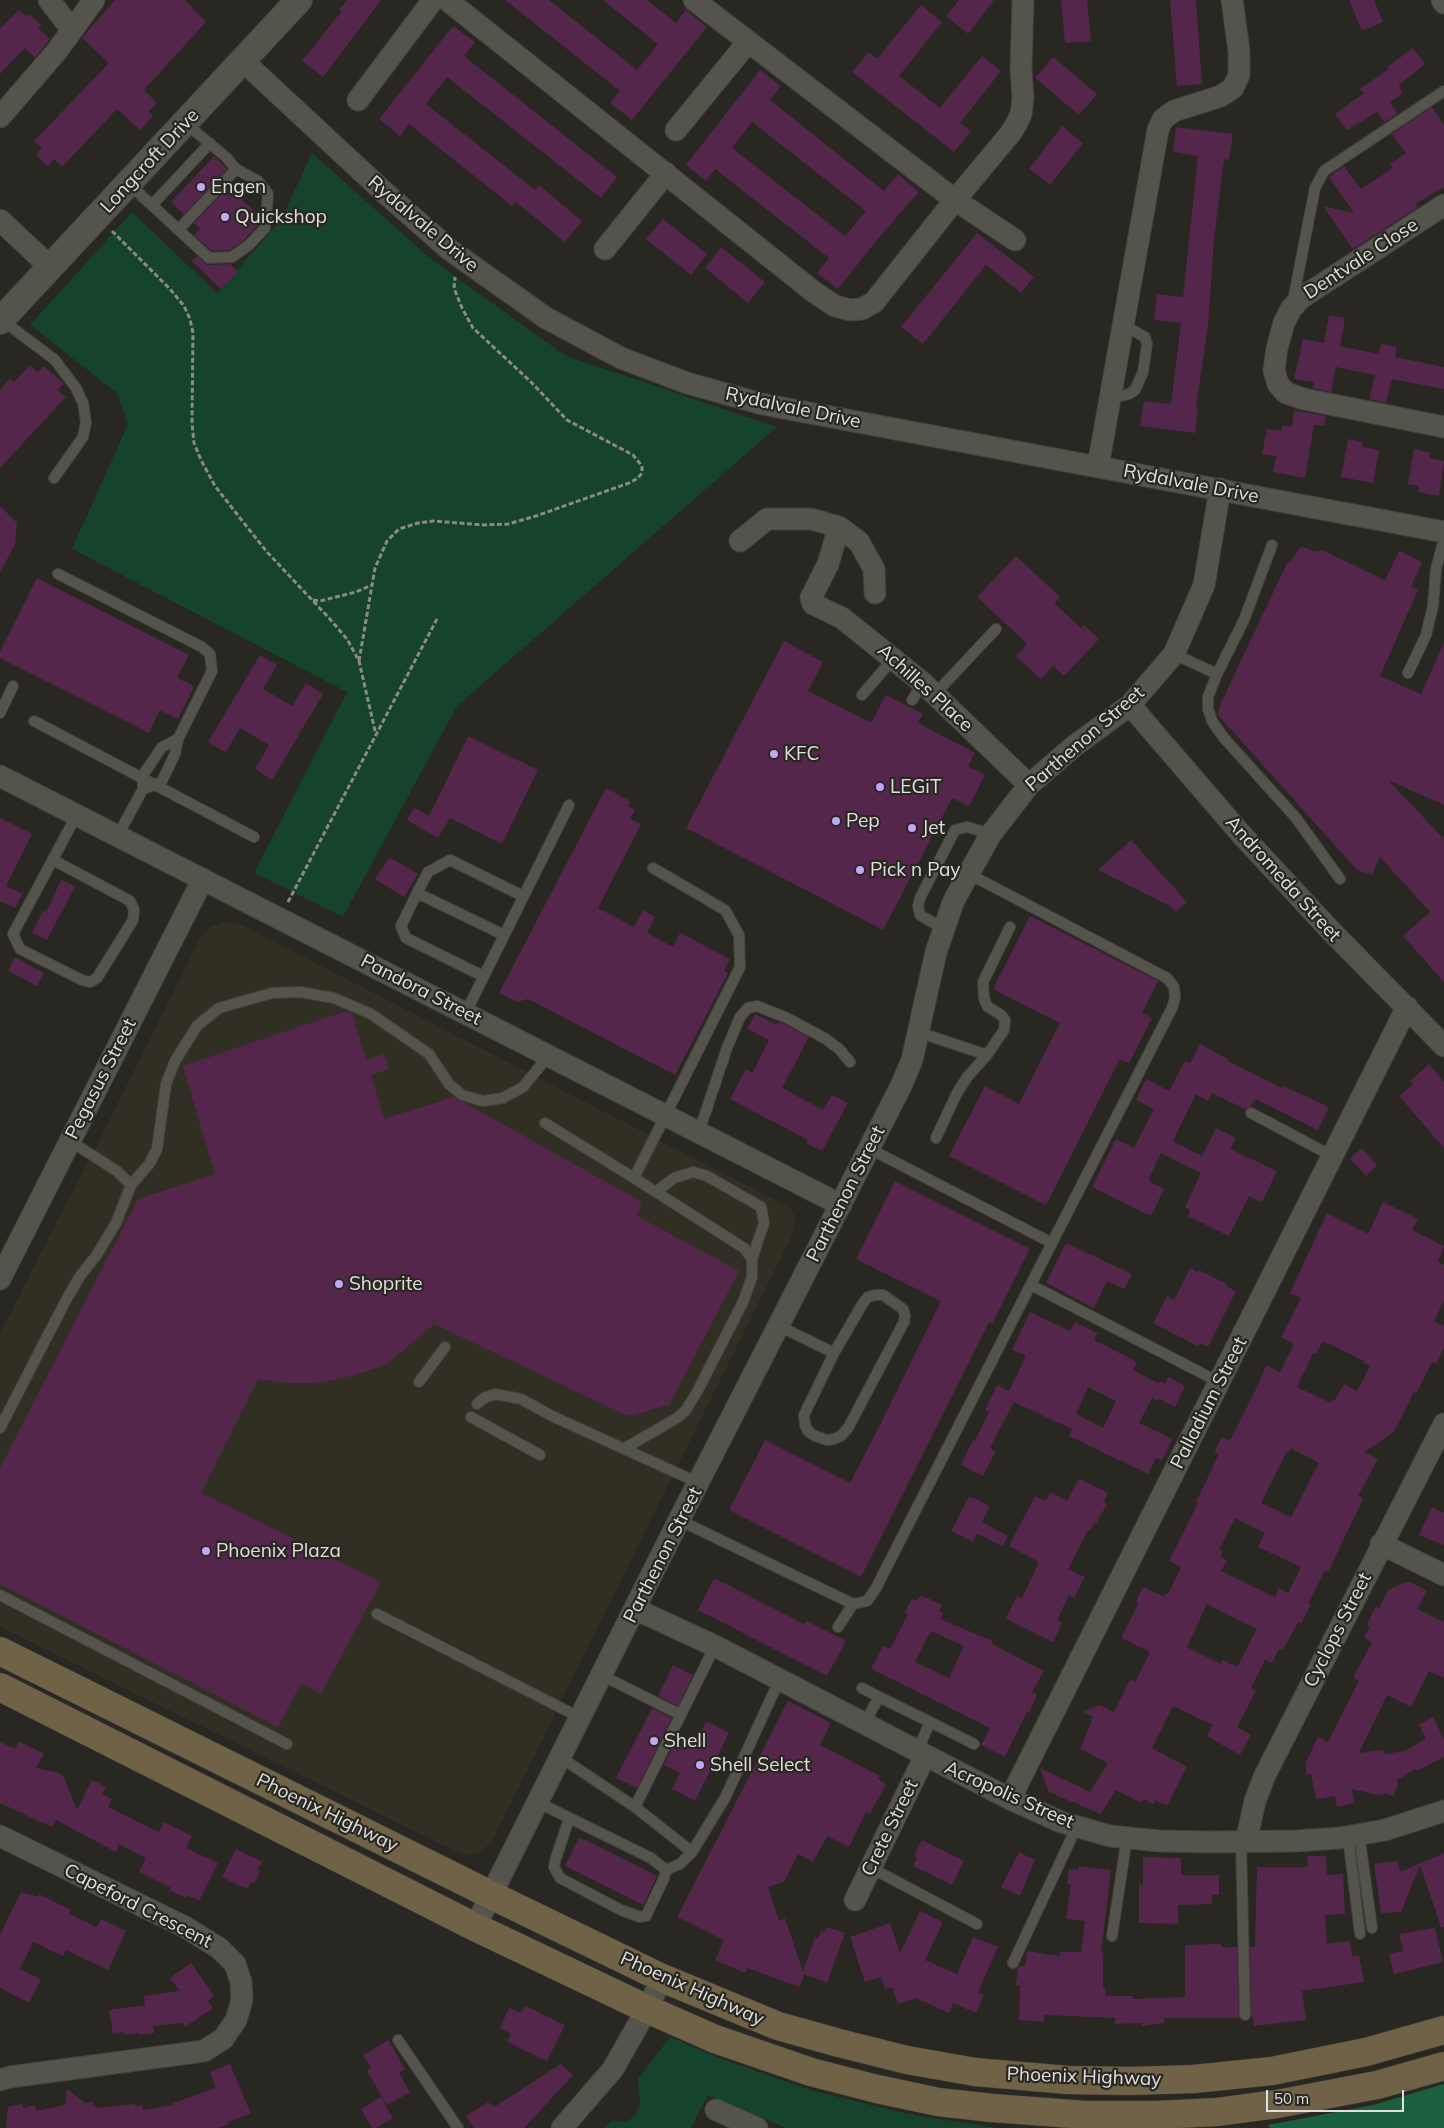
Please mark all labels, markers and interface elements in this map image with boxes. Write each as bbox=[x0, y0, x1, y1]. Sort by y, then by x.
street label: Longcroft Drive bbox=[96, 104, 204, 218]
street label: Rydalvale Drive bbox=[363, 171, 483, 277]
place label: Engen bbox=[211, 176, 266, 198]
marker: Engen bbox=[195, 181, 207, 193]
place label: Quickshop bbox=[235, 206, 327, 228]
marker: Quickshop bbox=[219, 211, 231, 223]
street label: Dentvale Close bbox=[1300, 214, 1422, 304]
street label: Rydalvale Drive bbox=[723, 383, 863, 433]
street label: Rydalvale Drive bbox=[1121, 460, 1261, 508]
street label: Achilles Place bbox=[873, 639, 977, 737]
street label: Parthenon Street bbox=[1021, 681, 1149, 797]
place label: KFC bbox=[784, 743, 819, 765]
marker: KFC bbox=[768, 748, 780, 760]
place label: LEGiT bbox=[890, 776, 941, 798]
marker: LEGiT bbox=[874, 781, 886, 793]
place label: Pep bbox=[846, 810, 880, 832]
street label: Andromeda Street bbox=[1221, 811, 1345, 947]
marker: Pep bbox=[830, 815, 842, 827]
place label: Jet bbox=[922, 817, 945, 839]
marker: Jet bbox=[906, 822, 918, 834]
place label: Pick n Pay bbox=[870, 859, 960, 881]
marker: Pick n Pay bbox=[854, 864, 866, 876]
street label: Pandora Street bbox=[357, 950, 485, 1030]
street label: Pegasus Street bbox=[61, 1015, 141, 1143]
street label: Parthenon Street bbox=[802, 1122, 890, 1266]
place label: Shoprite bbox=[349, 1273, 423, 1295]
marker: Shoprite bbox=[333, 1278, 345, 1290]
street label: Palladium Street bbox=[1166, 1333, 1252, 1473]
street label: Parthenon Street bbox=[619, 1483, 707, 1627]
place label: Phoenix Plaza bbox=[216, 1540, 341, 1562]
marker: Phoenix Plaza bbox=[200, 1545, 212, 1557]
street label: Cyclops Street bbox=[1299, 1569, 1377, 1691]
place label: Shell bbox=[664, 1730, 706, 1752]
marker: Shell bbox=[648, 1735, 660, 1747]
place label: Shell Select bbox=[710, 1754, 810, 1776]
street label: Acropolis Street bbox=[941, 1756, 1077, 1834]
marker: Shell Select bbox=[694, 1759, 706, 1771]
street label: Phoenix Highway bbox=[252, 1769, 402, 1857]
street label: Crete Street bbox=[857, 1776, 923, 1880]
street label: Capeford Crescent bbox=[60, 1859, 216, 1953]
street label: Phoenix Highway bbox=[617, 1947, 767, 2031]
street label: Phoenix Highway bbox=[1006, 2063, 1162, 2091]
scale bar bbox=[1269, 2080, 1406, 2112]
text: 50 m bbox=[1274, 2089, 1309, 2108]

